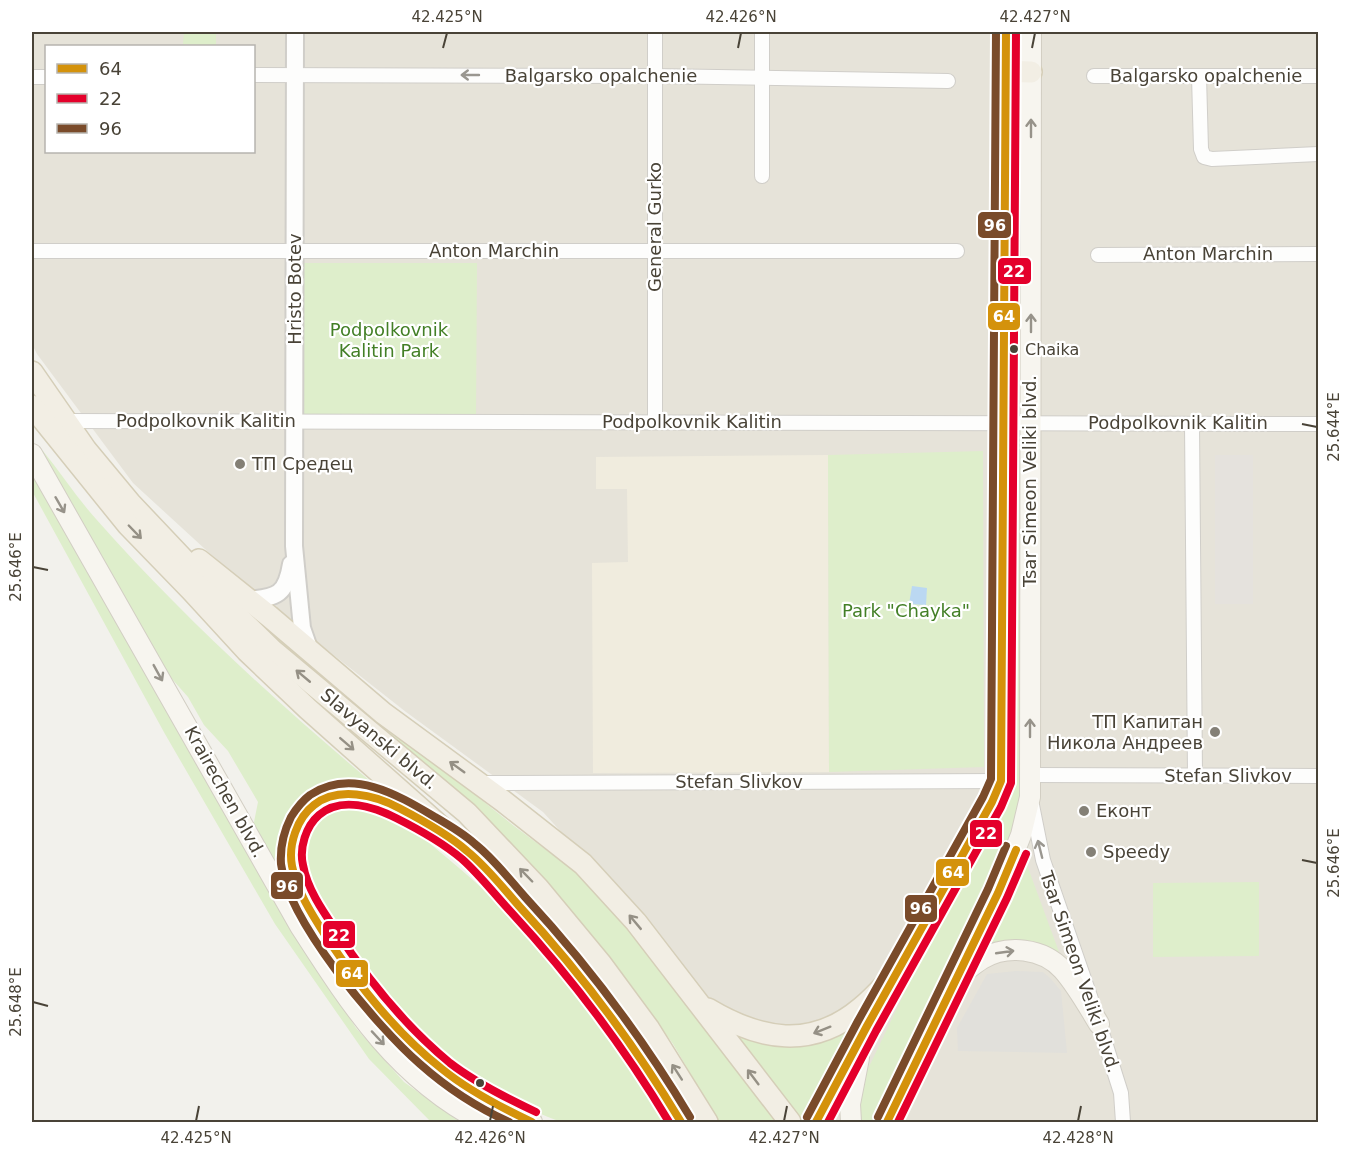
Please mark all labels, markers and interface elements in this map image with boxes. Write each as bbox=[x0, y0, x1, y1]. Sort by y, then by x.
text: 42.425°N bbox=[411, 8, 483, 26]
text: 42.426°N bbox=[705, 8, 777, 26]
text: 42.427°N bbox=[999, 8, 1071, 26]
legend bbox=[45, 45, 255, 153]
text: 64 bbox=[99, 58, 122, 79]
street label: Balgarsko opalchenie bbox=[505, 65, 697, 86]
street label: Balgarsko opalchenie bbox=[1110, 65, 1302, 86]
one-way arrow bbox=[461, 69, 481, 81]
text: 22 bbox=[99, 88, 122, 109]
text: 96 bbox=[99, 118, 122, 139]
one-way arrow bbox=[1025, 119, 1037, 139]
street label: General Gurko bbox=[644, 162, 665, 292]
line badge: 96 bbox=[977, 211, 1012, 239]
text: 96 bbox=[984, 216, 1006, 235]
street label: Hristo Botev bbox=[284, 233, 305, 345]
street label: Anton Marchin bbox=[429, 240, 559, 261]
street label: Anton Marchin bbox=[1143, 243, 1273, 264]
line badge: 22 bbox=[997, 257, 1032, 285]
text: 22 bbox=[1003, 262, 1025, 281]
line badge: 64 bbox=[987, 302, 1021, 331]
text: 64 bbox=[993, 307, 1015, 326]
one-way arrow bbox=[1025, 314, 1037, 334]
park label: Podpolkovnik Kalitin Park bbox=[330, 319, 449, 361]
place label: Chaika bbox=[1025, 340, 1079, 359]
marker: Chaika bbox=[1008, 343, 1020, 355]
street label: Tsar Simeon Veliki blvd. bbox=[1019, 375, 1040, 588]
text: 25.644°E bbox=[1325, 392, 1343, 462]
street label: Podpolkovnik Kalitin bbox=[116, 410, 296, 431]
street label: Podpolkovnik Kalitin bbox=[602, 411, 782, 432]
street label: Podpolkovnik Kalitin bbox=[1088, 412, 1268, 433]
place label: ТП Средец bbox=[251, 453, 353, 474]
marker: ТП Средец bbox=[233, 457, 247, 471]
one-way arrow bbox=[55, 496, 67, 513]
one-way arrow bbox=[127, 525, 142, 540]
text: 25.646°E bbox=[7, 532, 25, 602]
park label: Park "Chayka" bbox=[842, 600, 970, 621]
one-way arrow bbox=[153, 664, 164, 682]
one-way arrow bbox=[296, 669, 311, 683]
street label: Slavyanski blvd. bbox=[317, 684, 442, 794]
place label: ТП Капитан Никола Андреев bbox=[1047, 711, 1203, 753]
one-way arrow bbox=[1024, 719, 1036, 739]
street label: Krairechen blvd. bbox=[181, 722, 270, 861]
marker: ТП Капитан Никола Андреев bbox=[1208, 725, 1222, 739]
one-way arrow bbox=[339, 737, 354, 751]
one-way arrow bbox=[449, 761, 465, 774]
street label: Stefan Slivkov bbox=[1164, 765, 1292, 786]
street label: Stefan Slivkov bbox=[675, 771, 803, 792]
place label: Еконт bbox=[1096, 800, 1152, 821]
marker: Еконт bbox=[1077, 804, 1091, 818]
line badge: 22 bbox=[969, 819, 1003, 848]
text: 22 bbox=[975, 824, 997, 843]
text: 25.646°E bbox=[1325, 828, 1343, 898]
one-way arrow bbox=[1034, 840, 1045, 859]
place label: Speedy bbox=[1103, 841, 1170, 862]
marker: Speedy bbox=[1084, 845, 1098, 859]
line badge: 64 bbox=[935, 858, 970, 887]
text: 64 bbox=[942, 863, 964, 882]
street label: Tsar Simeon Veliki blvd. bbox=[1036, 867, 1125, 1076]
one-way arrow bbox=[519, 868, 534, 883]
line badge: 96 bbox=[270, 871, 304, 900]
text: 96 bbox=[276, 877, 298, 896]
line badge: 96 bbox=[904, 894, 938, 923]
text: 96 bbox=[910, 899, 932, 918]
one-way arrow bbox=[628, 915, 642, 930]
line badge: 22 bbox=[322, 920, 356, 949]
text: 22 bbox=[328, 926, 350, 945]
one-way arrow bbox=[995, 946, 1015, 957]
line badge: 64 bbox=[335, 959, 369, 988]
text: 64 bbox=[341, 964, 363, 983]
text: 25.648°E bbox=[7, 967, 25, 1037]
one-way arrow bbox=[813, 1026, 832, 1037]
one-way arrow bbox=[371, 1030, 385, 1045]
one-way arrow bbox=[671, 1064, 683, 1081]
one-way arrow bbox=[747, 1069, 760, 1085]
unlabelled marker bbox=[474, 1077, 486, 1089]
text: 42.425°N bbox=[160, 1129, 232, 1147]
text: 42.426°N bbox=[454, 1129, 526, 1147]
text: 42.427°N bbox=[748, 1129, 820, 1147]
text: 42.428°N bbox=[1042, 1129, 1114, 1147]

